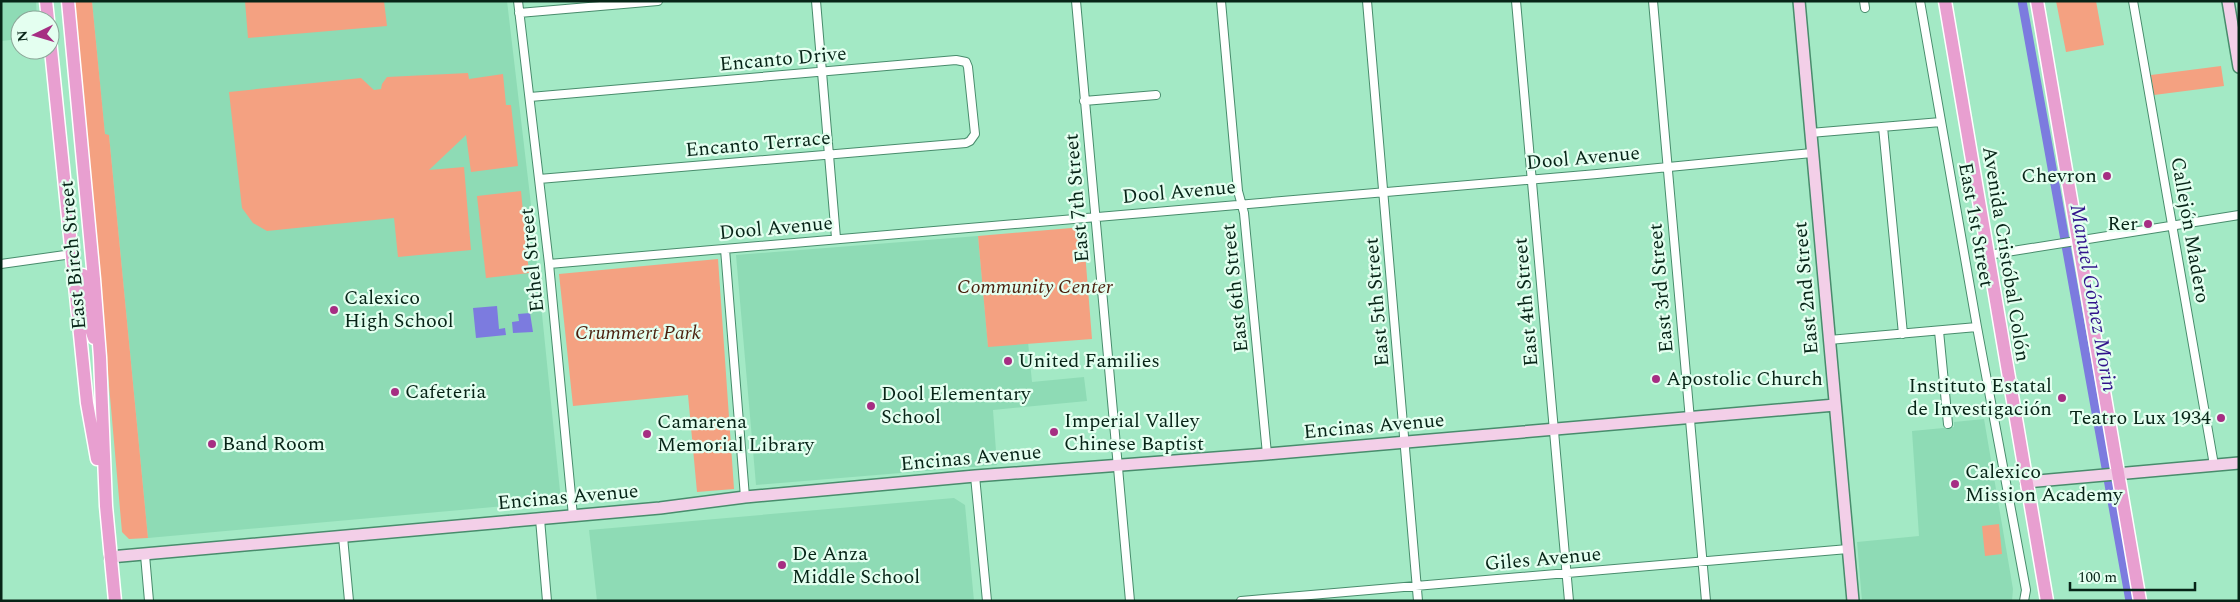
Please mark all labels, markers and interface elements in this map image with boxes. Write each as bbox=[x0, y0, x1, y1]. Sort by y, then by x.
north arrow bbox=[10, 10, 60, 60]
text: N bbox=[12, 29, 34, 43]
street label: Encanto Drive bbox=[718, 38, 848, 80]
street label: Encanto Terrace bbox=[684, 123, 832, 165]
street label: East 7th Street bbox=[1056, 132, 1098, 264]
street label: Dool Avenue bbox=[1525, 138, 1641, 178]
street label: Avenida Cristóbal Colón bbox=[1974, 144, 2038, 364]
street label: Callejón Madero bbox=[2162, 155, 2218, 305]
street label: East 1st Street bbox=[1950, 160, 2002, 290]
place label: Chevron bbox=[2021, 161, 2097, 191]
marker: Chevron bbox=[2101, 170, 2113, 182]
street label: Dool Avenue bbox=[1121, 172, 1237, 212]
street label: East Birch Street bbox=[52, 179, 94, 331]
water label: Manuel Gómez Morin bbox=[2061, 202, 2125, 394]
street label: Ethel Street bbox=[512, 206, 552, 314]
street label: Dool Avenue bbox=[718, 208, 834, 248]
place label: Rer bbox=[2107, 209, 2138, 239]
marker: Rer bbox=[2142, 218, 2154, 230]
street label: East 2nd Street bbox=[1785, 220, 1827, 356]
street label: East 6th Street bbox=[1213, 222, 1257, 354]
street label: East 3rd Street bbox=[1640, 222, 1682, 354]
street label: East 5th Street bbox=[1356, 236, 1398, 368]
street label: East 4th Street bbox=[1505, 236, 1547, 368]
park label: Community Center bbox=[957, 272, 1114, 302]
place label: Calexico High School bbox=[344, 283, 454, 336]
marker: Calexico High School bbox=[328, 304, 340, 316]
park label: Crummert Park bbox=[575, 318, 702, 348]
place label: United Families bbox=[1018, 346, 1160, 376]
marker: United Families bbox=[1002, 355, 1014, 367]
place label: Apostolic Church bbox=[1666, 364, 1823, 394]
place label: Instituto Estatal de Investigación bbox=[1907, 371, 2052, 424]
marker: Apostolic Church bbox=[1650, 373, 1662, 385]
place label: Cafeteria bbox=[405, 377, 487, 407]
place label: Dool Elementary School bbox=[881, 379, 1032, 432]
marker: Cafeteria bbox=[389, 386, 401, 398]
marker: Instituto Estatal de Investigación bbox=[2056, 392, 2068, 404]
marker: Dool Elementary School bbox=[865, 400, 877, 412]
place label: Teatro Lux 1934 bbox=[2069, 403, 2211, 433]
street label: Encinas Avenue bbox=[1302, 405, 1446, 447]
place label: Imperial Valley Chinese Baptist bbox=[1064, 406, 1204, 459]
place label: Camarena Memorial Library bbox=[657, 407, 816, 460]
marker: Teatro Lux 1934 bbox=[2215, 412, 2227, 424]
marker: Imperial Valley Chinese Baptist bbox=[1048, 426, 1060, 438]
marker: Camarena Memorial Library bbox=[641, 428, 653, 440]
place label: Band Room bbox=[222, 429, 325, 459]
street label: Encinas Avenue bbox=[899, 437, 1043, 479]
marker: Band Room bbox=[206, 438, 218, 450]
place label: Calexico Mission Academy bbox=[1965, 457, 2124, 510]
street label: Encinas Avenue bbox=[496, 476, 640, 518]
marker: Calexico Mission Academy bbox=[1949, 478, 1961, 490]
place label: De Anza Middle School bbox=[792, 539, 920, 592]
street label: Giles Avenue bbox=[1483, 539, 1603, 579]
marker: De Anza Middle School bbox=[776, 559, 788, 571]
scale bar bbox=[2070, 560, 2195, 592]
text: 100 m bbox=[2078, 566, 2117, 589]

